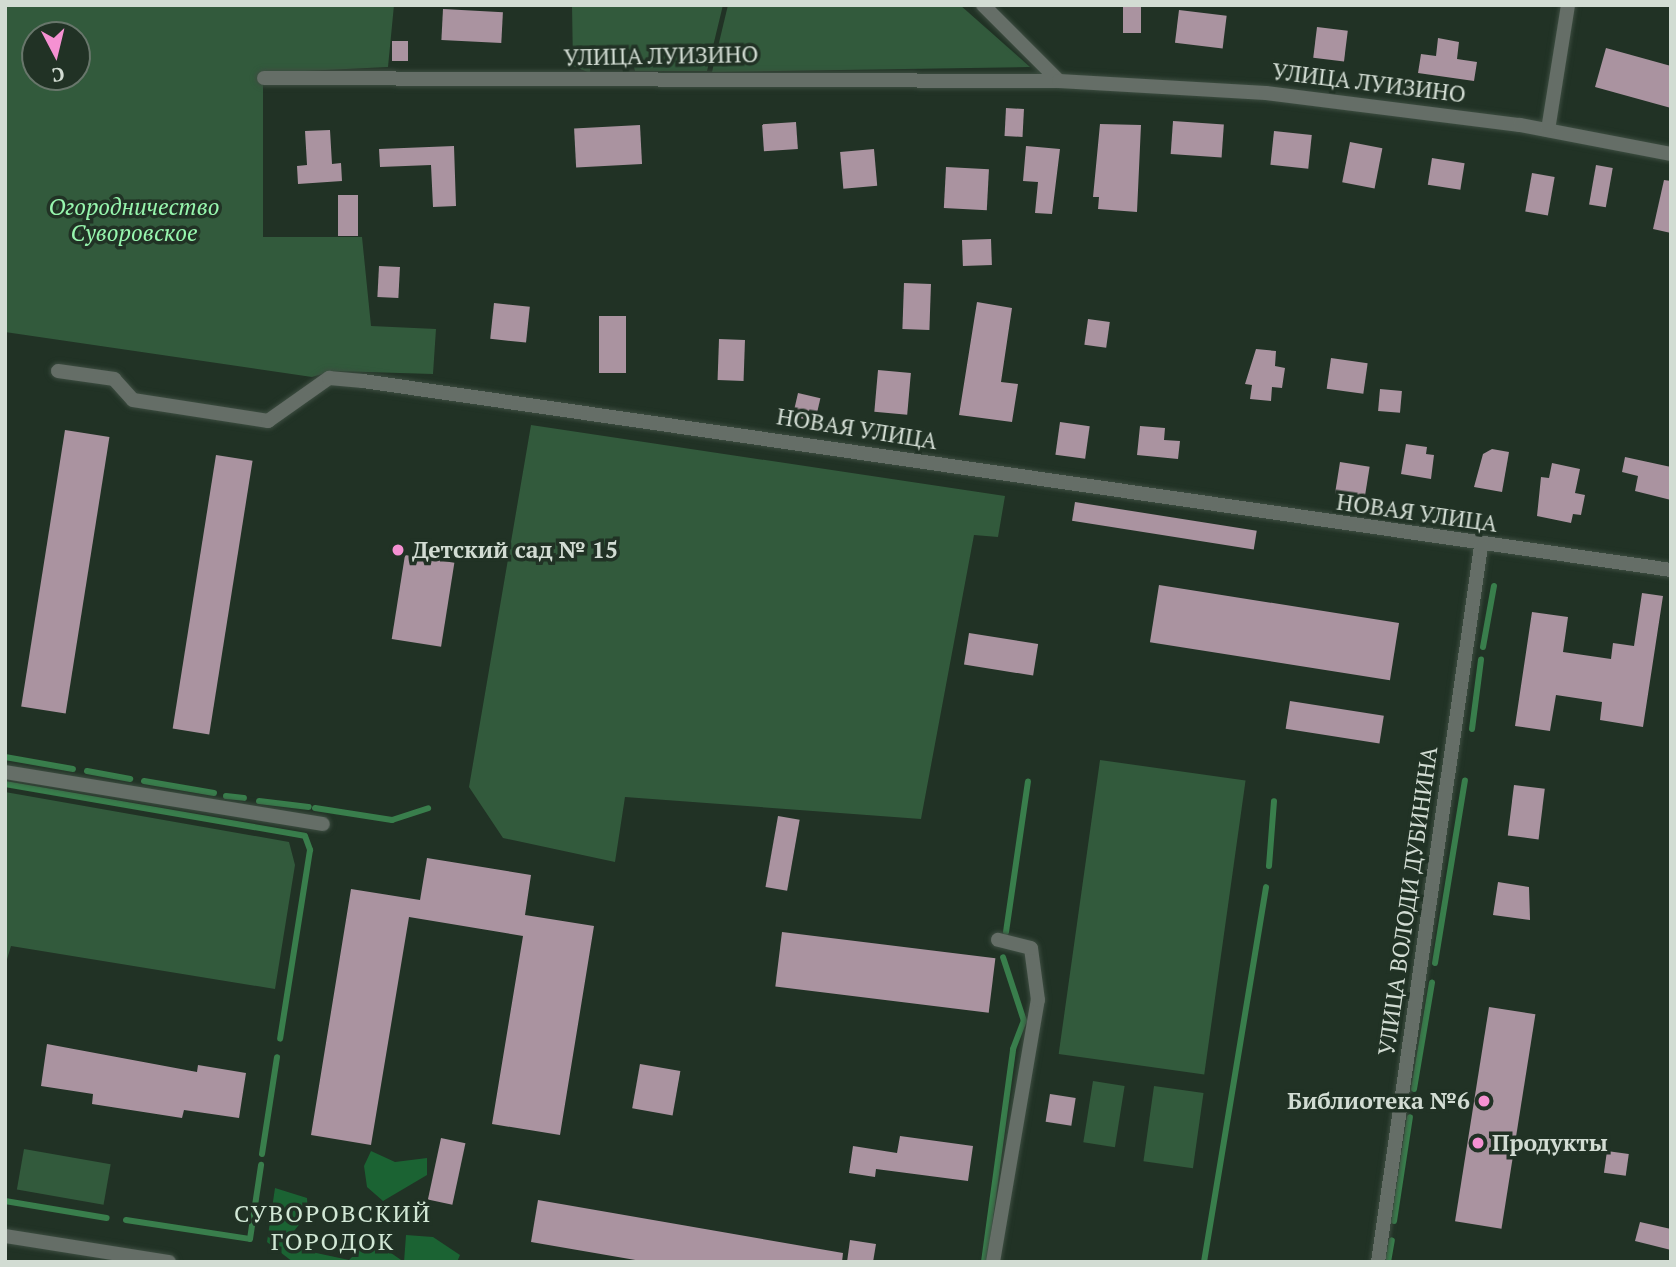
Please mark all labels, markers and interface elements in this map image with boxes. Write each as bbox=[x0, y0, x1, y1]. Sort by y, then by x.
north arrow bbox=[21, 21, 91, 91]
street label: УЛИЦА ЛУИЗИНО bbox=[563, 40, 759, 72]
street label: УЛИЦА ЛУИЗИНО bbox=[1270, 57, 1468, 109]
text: С bbox=[51, 62, 66, 89]
park label: Огородничество Суворовское bbox=[48, 193, 220, 247]
street label: НОВАЯ УЛИЦА bbox=[774, 403, 940, 455]
street label: НОВАЯ УЛИЦА bbox=[1334, 488, 1500, 538]
place label: Детский сад № 15 bbox=[412, 536, 618, 564]
marker: Детский сад № 15 bbox=[390, 542, 406, 558]
street label: УЛИЦА ВОЛОДИ ДУБИНИНА bbox=[1373, 744, 1443, 1058]
place label: Библиотека №6 bbox=[1287, 1087, 1470, 1115]
marker: Библиотека №6 bbox=[1476, 1093, 1492, 1109]
place label: Продукты bbox=[1492, 1129, 1608, 1157]
marker: Продукты bbox=[1470, 1135, 1486, 1151]
district label: СУВОРОВСКИЙ ГОРОДОК bbox=[235, 1200, 431, 1256]

